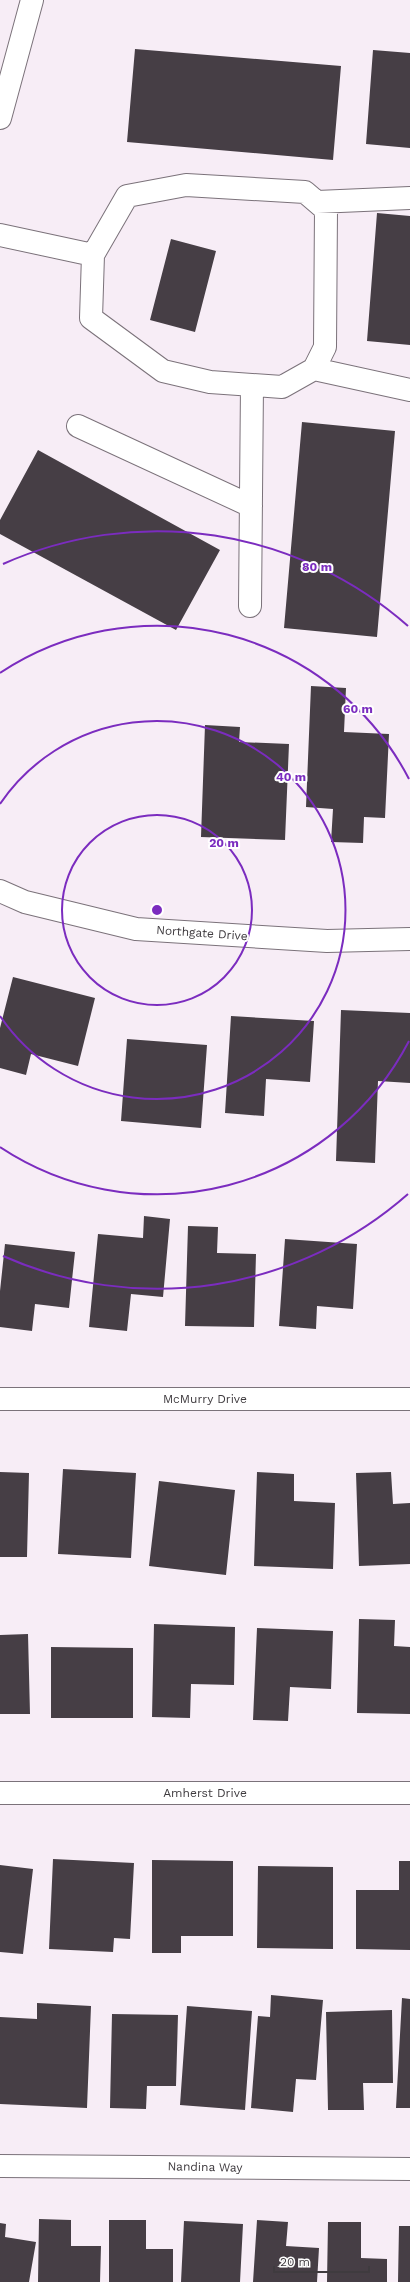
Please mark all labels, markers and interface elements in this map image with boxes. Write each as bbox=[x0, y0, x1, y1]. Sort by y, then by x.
text: 80 m bbox=[302, 560, 332, 574]
text: 60 m bbox=[343, 702, 373, 716]
text: 40 m bbox=[276, 770, 306, 784]
text: 20 m bbox=[209, 836, 239, 850]
centre of rings bbox=[150, 903, 164, 917]
street label: Northgate Drive bbox=[156, 923, 248, 943]
street label: McMurry Drive bbox=[163, 1392, 247, 1406]
street label: Amherst Drive bbox=[163, 1786, 247, 1800]
street label: Nandina Way bbox=[167, 2159, 243, 2175]
scale bar bbox=[274, 2248, 369, 2274]
text: 20 m bbox=[280, 2255, 310, 2269]

